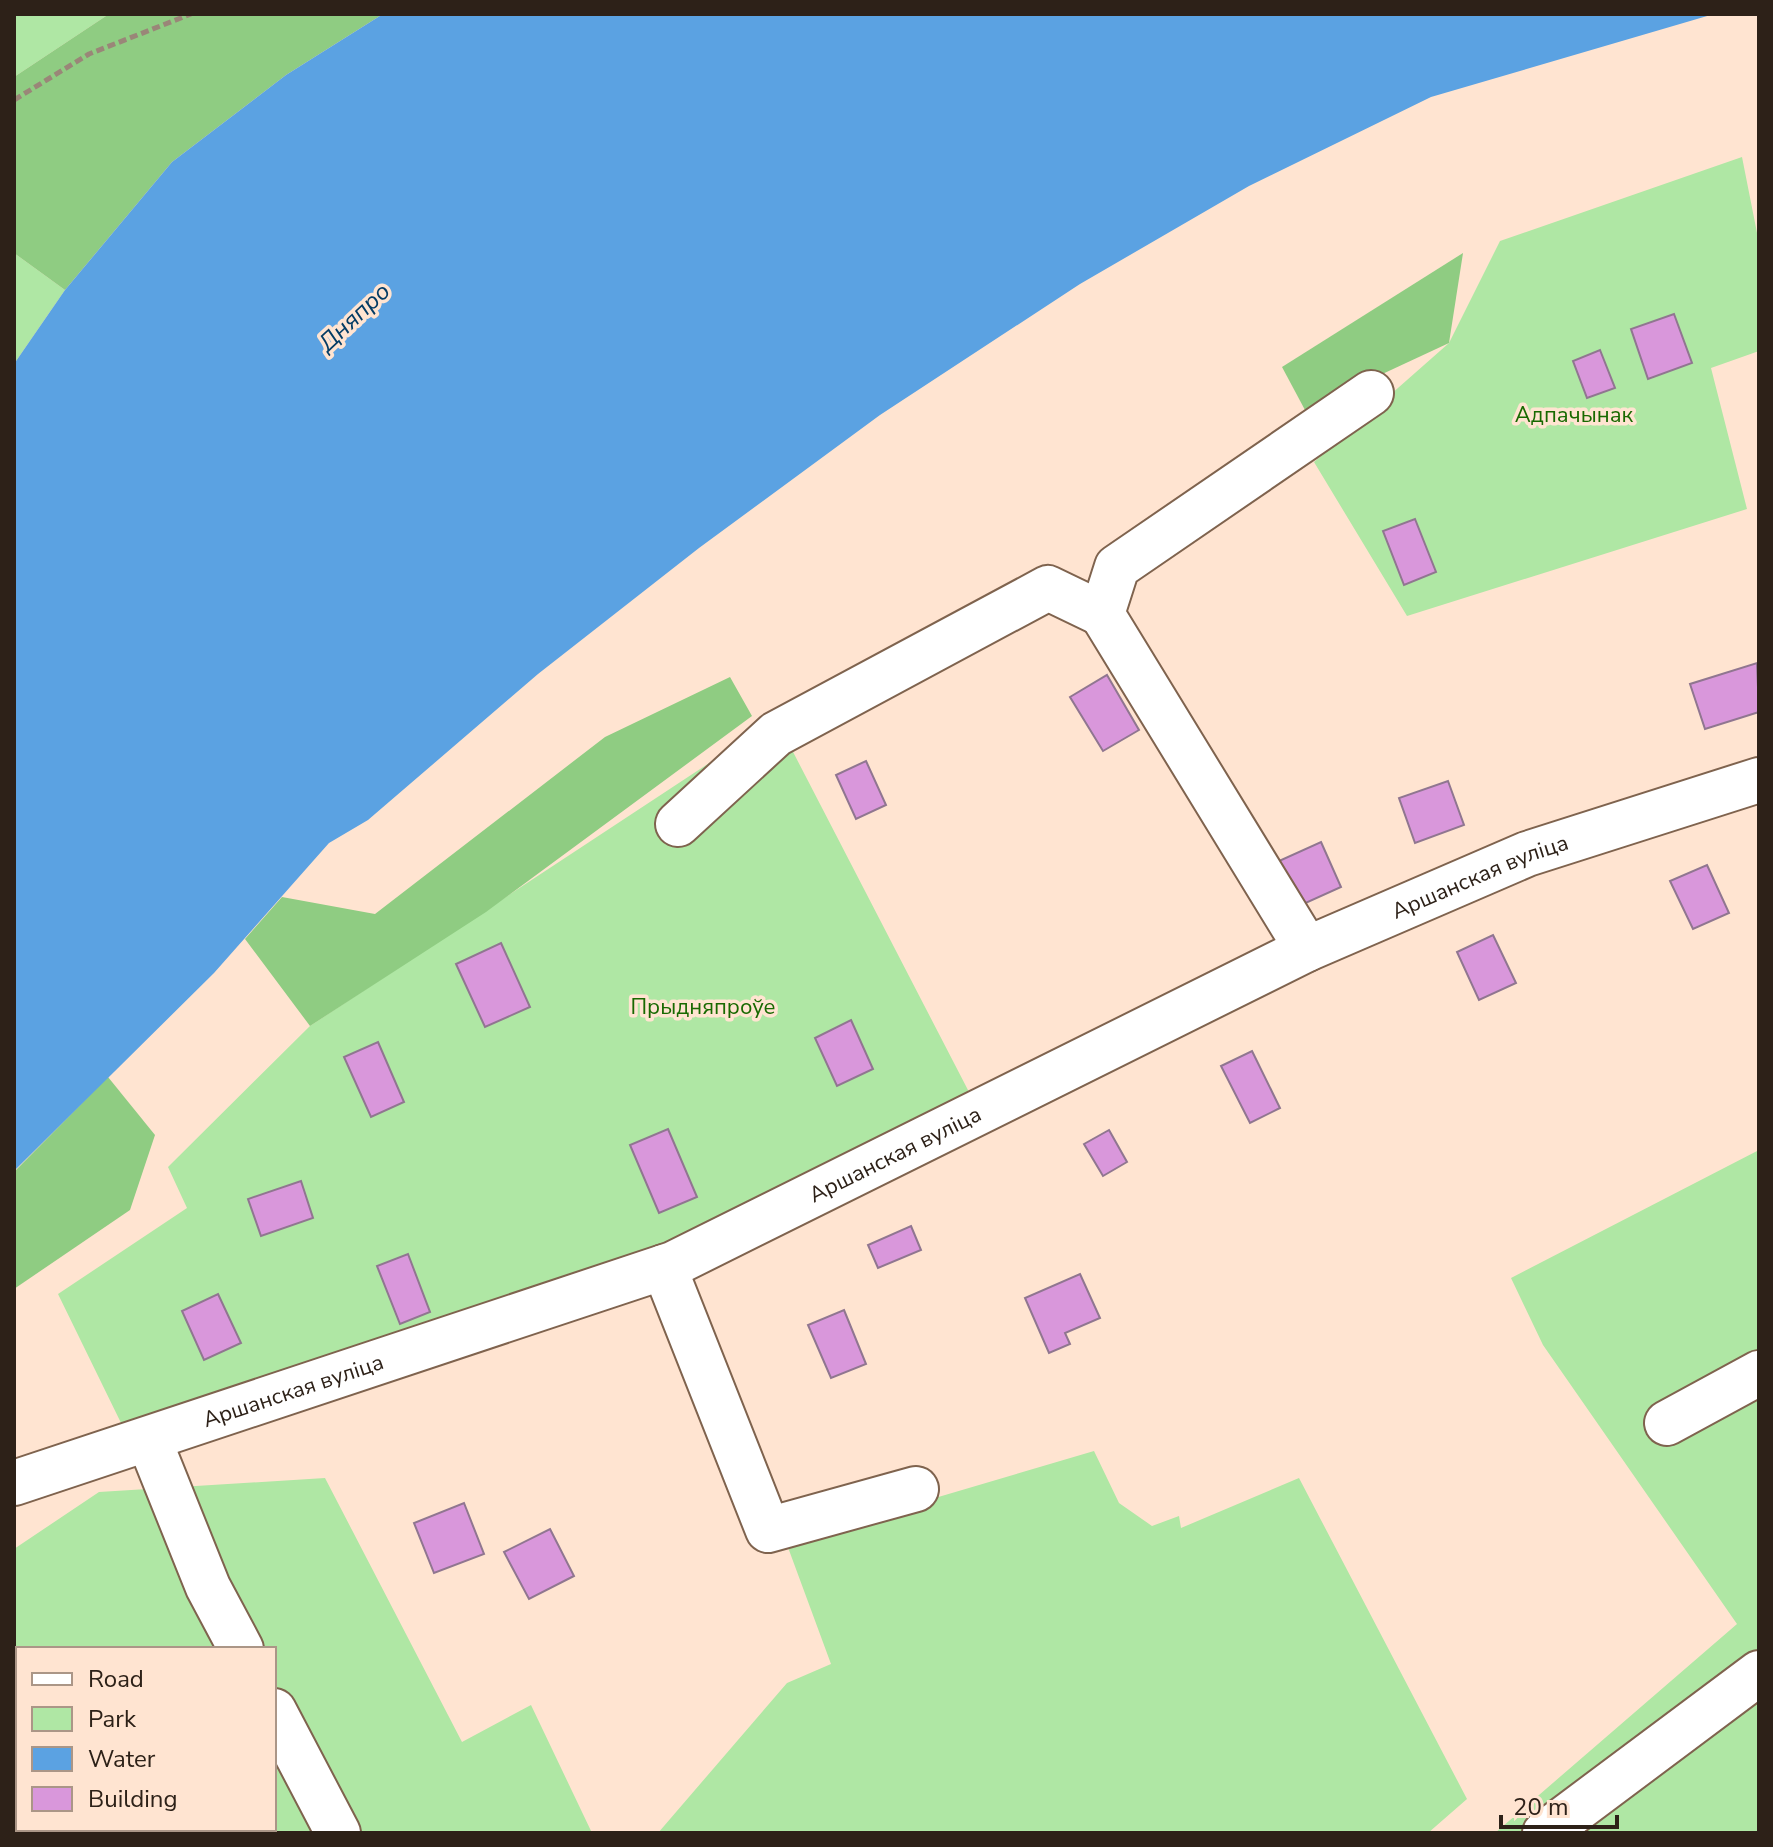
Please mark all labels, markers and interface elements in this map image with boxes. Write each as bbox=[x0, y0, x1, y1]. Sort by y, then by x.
water label: Дняпро bbox=[310, 275, 397, 360]
park label: Адпачынак bbox=[1515, 400, 1634, 430]
street label: Аршанская вуліца bbox=[1387, 828, 1572, 927]
park label: Прыдняпроўе bbox=[630, 992, 776, 1022]
street label: Аршанская вуліца bbox=[804, 1099, 986, 1210]
street label: Аршанская вуліца bbox=[199, 1347, 388, 1435]
legend bbox=[16, 1647, 276, 1831]
text: Road bbox=[88, 1663, 144, 1695]
text: Park bbox=[88, 1703, 137, 1735]
text: Water bbox=[88, 1743, 156, 1775]
scale bar bbox=[1501, 1779, 1617, 1829]
text: Building bbox=[88, 1783, 178, 1815]
text: 20 m bbox=[1513, 1791, 1569, 1823]

